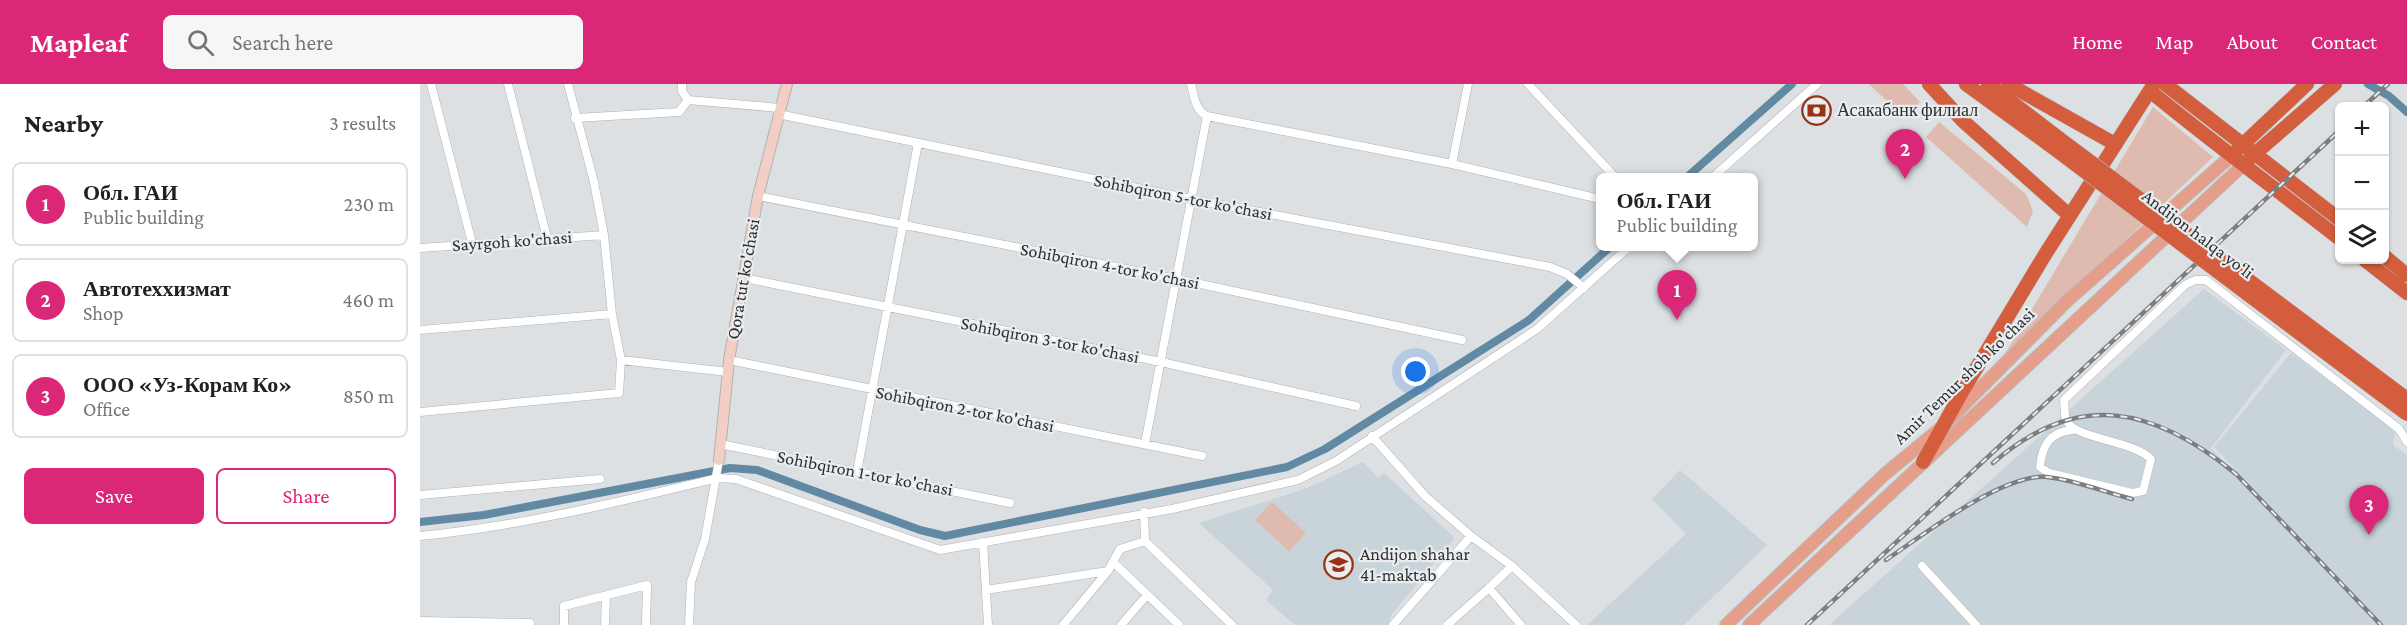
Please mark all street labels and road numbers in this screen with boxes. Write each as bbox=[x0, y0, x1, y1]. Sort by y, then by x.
street label: Sohibqiron 5-tor ko'chasi bbox=[1092, 170, 1274, 224]
street label: Andijon halqa yo‘li bbox=[2138, 186, 2258, 283]
street label: Qora tut ko'chasi bbox=[723, 217, 764, 341]
street label: Sayrgoh ko'chasi bbox=[451, 227, 573, 255]
street label: Sohibqiron 4-tor ko'chasi bbox=[1019, 239, 1201, 293]
street label: Amir Temur shoh ko'chasi bbox=[1890, 304, 2039, 448]
street label: Sohibqiron 3-tor ko'chasi bbox=[959, 313, 1141, 367]
street label: Sohibqiron 2-tor ko'chasi bbox=[874, 382, 1056, 436]
street label: Sohibqiron 1-tor ko'chasi bbox=[775, 446, 955, 500]

